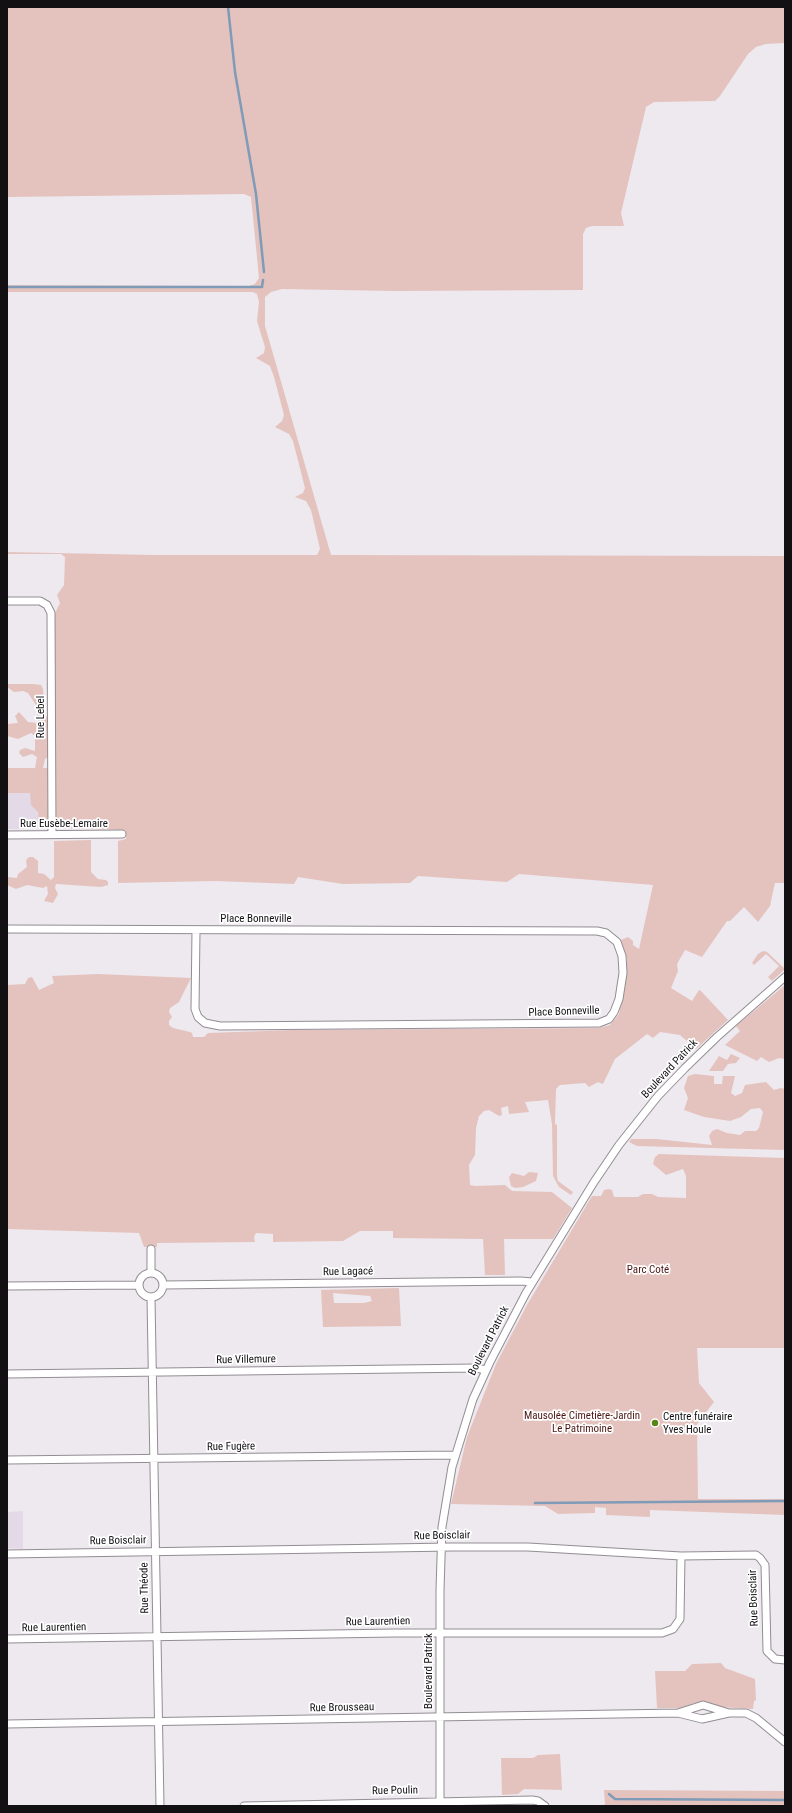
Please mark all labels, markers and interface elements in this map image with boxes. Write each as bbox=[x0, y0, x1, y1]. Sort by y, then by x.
street label: Rue Lebel bbox=[34, 696, 48, 738]
street label: Rue Eusèbe-Lemaire bbox=[20, 817, 108, 831]
street label: Place Bonneville bbox=[220, 912, 292, 926]
street label: Place Bonneville bbox=[528, 1004, 600, 1020]
street label: Boulevard Patrick bbox=[639, 1037, 701, 1101]
park label: Parc Coté bbox=[627, 1263, 669, 1277]
street label: Rue Lagacé bbox=[323, 1265, 373, 1279]
street label: Boulevard Patrick bbox=[466, 1304, 512, 1378]
street label: Rue Villemure bbox=[216, 1353, 276, 1367]
park label: Mausolée Cimetière-Jardin Le Patrimoine bbox=[524, 1409, 640, 1435]
place label: Centre funéraire Yves Houle bbox=[663, 1410, 733, 1436]
marker: Centre funéraire Yves Houle bbox=[650, 1418, 660, 1428]
street label: Rue Fugère bbox=[207, 1440, 255, 1454]
street label: Rue Boisclair bbox=[414, 1529, 470, 1543]
street label: Rue Boisclair bbox=[90, 1534, 146, 1548]
street label: Rue Théode bbox=[138, 1562, 152, 1614]
street label: Rue Boisclair bbox=[746, 1569, 762, 1627]
street label: Rue Laurentien bbox=[346, 1615, 410, 1629]
street label: Rue Laurentien bbox=[22, 1621, 86, 1635]
street label: Boulevard Patrick bbox=[422, 1633, 436, 1709]
street label: Rue Brousseau bbox=[310, 1701, 374, 1715]
street label: Rue Poulin bbox=[372, 1784, 418, 1798]

